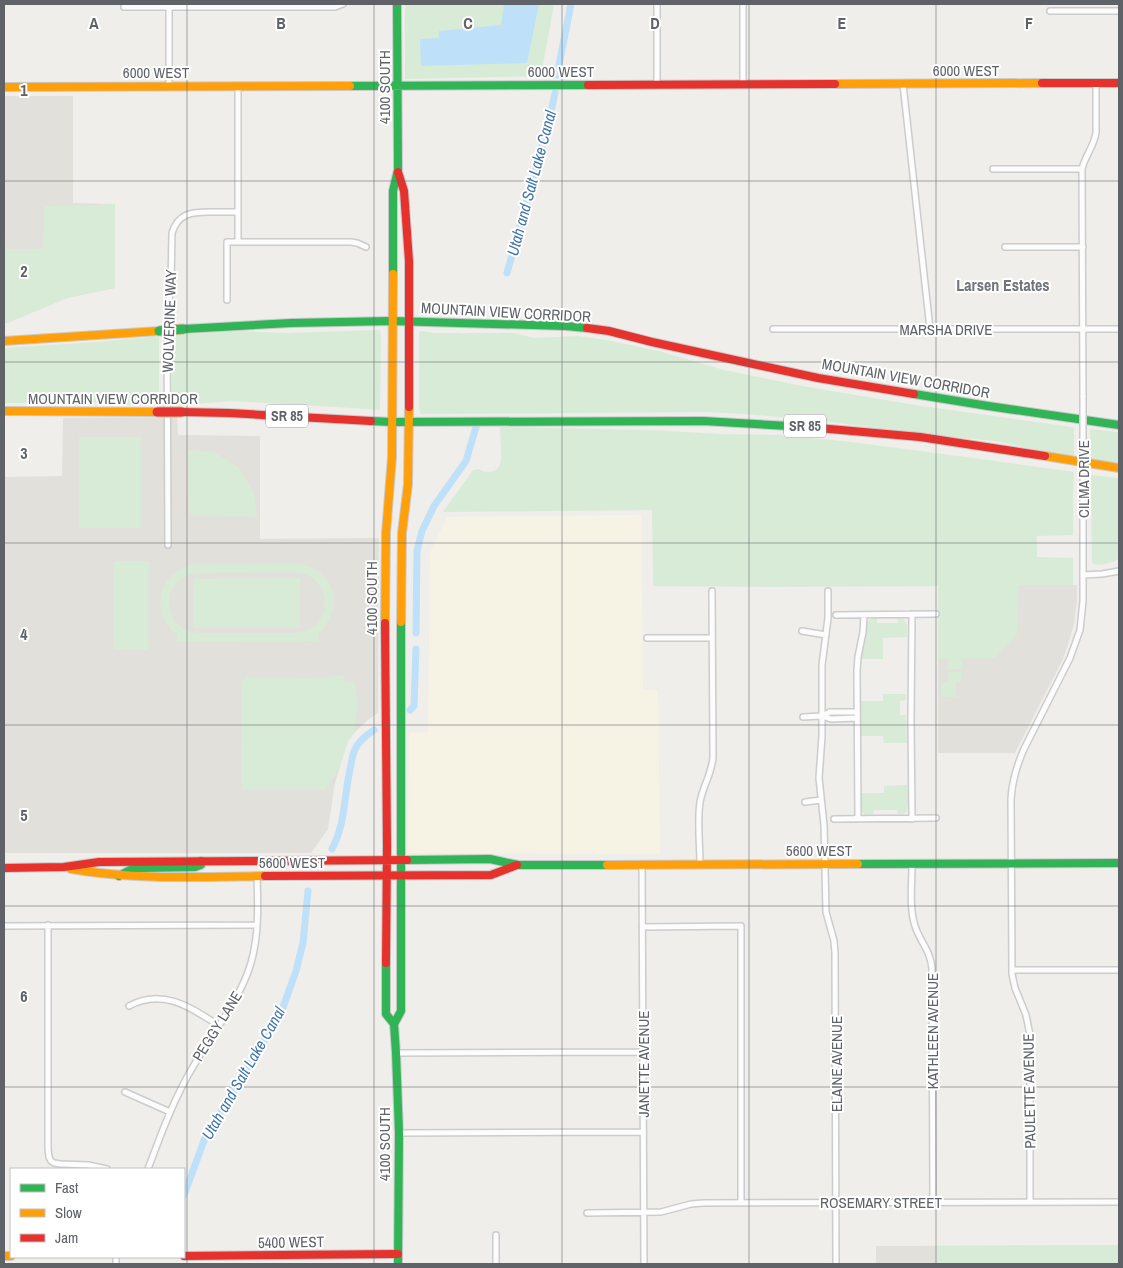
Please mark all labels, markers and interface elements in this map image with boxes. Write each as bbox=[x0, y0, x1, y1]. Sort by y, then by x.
text: A bbox=[89, 12, 99, 34]
text: B bbox=[276, 12, 286, 34]
text: C bbox=[463, 12, 473, 34]
text: D bbox=[650, 12, 660, 34]
text: E bbox=[838, 12, 847, 34]
text: F bbox=[1025, 12, 1033, 34]
street label: 4100 SOUTH bbox=[374, 50, 395, 124]
street label: 6000 WEST bbox=[933, 60, 1000, 81]
street label: 6000 WEST bbox=[528, 61, 595, 82]
street label: 6000 WEST bbox=[123, 62, 190, 83]
text: 1 bbox=[20, 79, 28, 101]
water label: Utah and Salt Lake Canal bbox=[501, 107, 561, 258]
text: 2 bbox=[20, 260, 28, 282]
street label: WOLVERINE WAY bbox=[157, 268, 181, 373]
district label: Larsen Estates bbox=[956, 274, 1050, 296]
street label: MOUNTAIN VIEW CORRIDOR bbox=[421, 297, 592, 327]
street label: MARSHA DRIVE bbox=[900, 319, 992, 340]
street label: MOUNTAIN VIEW CORRIDOR bbox=[820, 353, 992, 403]
street label: MOUNTAIN VIEW CORRIDOR bbox=[28, 388, 198, 409]
road number: SR 85 bbox=[266, 404, 308, 428]
road number: SR 85 bbox=[784, 414, 826, 438]
street label: CILMA DRIVE bbox=[1073, 440, 1094, 518]
text: 3 bbox=[20, 442, 28, 464]
street label: 4100 SOUTH bbox=[361, 561, 382, 635]
text: 4 bbox=[20, 623, 28, 645]
text: 5 bbox=[20, 804, 28, 826]
street label: 5600 WEST bbox=[786, 840, 853, 861]
street label: 5600 WEST bbox=[259, 852, 326, 873]
street label: KATHLEEN AVENUE bbox=[922, 973, 943, 1089]
text: 6 bbox=[20, 985, 28, 1007]
street label: PEGGY LANE bbox=[187, 987, 247, 1065]
water label: Utah and Salt Lake Canal bbox=[196, 1002, 290, 1143]
street label: JANETTE AVENUE bbox=[633, 1010, 654, 1118]
street label: ELAINE AVENUE bbox=[826, 1016, 847, 1112]
street label: PAULETTE AVENUE bbox=[1017, 1033, 1041, 1149]
street label: 4100 SOUTH bbox=[374, 1107, 395, 1181]
legend bbox=[10, 1168, 185, 1258]
text: Fast bbox=[55, 1177, 79, 1198]
street label: ROSEMARY STREET bbox=[820, 1192, 942, 1213]
text: Slow bbox=[55, 1202, 82, 1223]
text: Jam bbox=[55, 1227, 78, 1248]
street label: 5400 WEST bbox=[258, 1231, 325, 1253]

